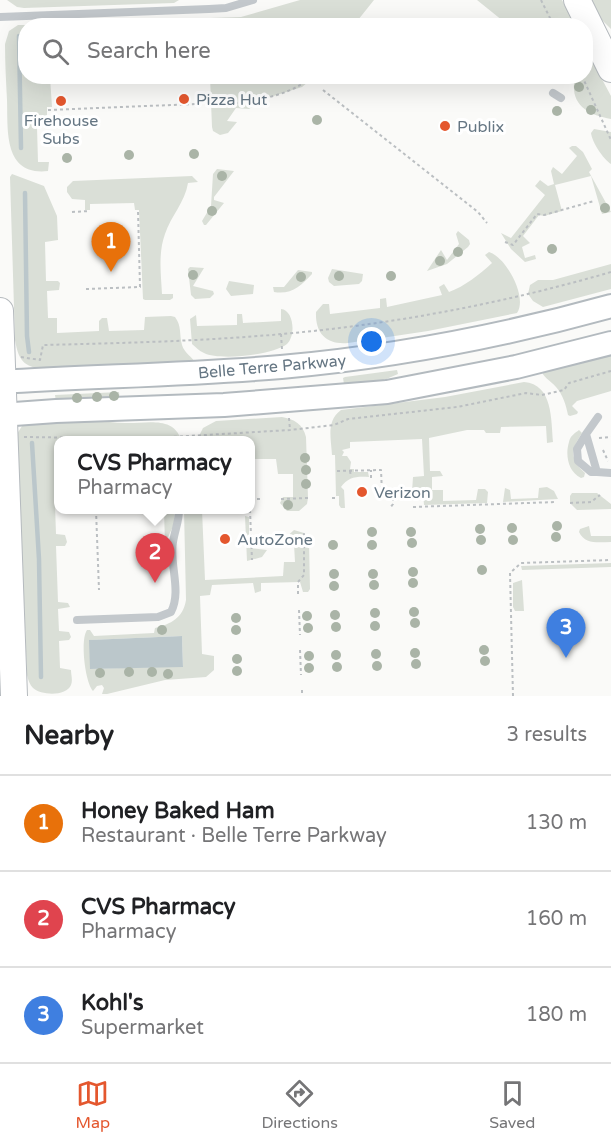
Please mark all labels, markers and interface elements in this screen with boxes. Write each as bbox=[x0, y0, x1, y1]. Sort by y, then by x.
search box bbox=[18, 18, 593, 84]
icon: search bbox=[39, 35, 72, 68]
text: Search here bbox=[87, 38, 211, 64]
place label: Pizza Hut bbox=[196, 90, 267, 110]
marker: Pizza Hut bbox=[177, 92, 191, 106]
marker: Firehouse Subs bbox=[54, 94, 68, 108]
place label: Firehouse Subs bbox=[24, 111, 98, 149]
place label: Publix bbox=[457, 117, 504, 137]
marker: Publix bbox=[438, 119, 452, 133]
pin: 1 bbox=[92, 222, 130, 272]
your location bbox=[357, 327, 386, 356]
street label: Belle Terre Parkway bbox=[197, 351, 347, 383]
popup bbox=[54, 436, 255, 514]
text: CVS Pharmacy bbox=[77, 450, 232, 476]
text: Pharmacy bbox=[77, 476, 173, 500]
place label: Verizon bbox=[374, 483, 431, 503]
marker: Verizon bbox=[355, 485, 369, 499]
place label: AutoZone bbox=[237, 530, 313, 550]
marker: AutoZone bbox=[218, 532, 232, 546]
pin: 2 bbox=[136, 534, 174, 583]
pin: 3 bbox=[546, 608, 586, 658]
text: Nearby bbox=[24, 720, 114, 751]
text: 3 results bbox=[507, 723, 587, 747]
text: Honey Baked Ham bbox=[81, 798, 275, 824]
text: 1 bbox=[37, 811, 50, 835]
text: 130 m bbox=[526, 811, 587, 835]
text: Restaurant · Belle Terre Parkway bbox=[81, 824, 387, 848]
text: CVS Pharmacy bbox=[81, 894, 236, 920]
text: 2 bbox=[37, 907, 50, 931]
text: 160 m bbox=[526, 907, 587, 931]
text: Pharmacy bbox=[81, 920, 176, 944]
text: Kohl's bbox=[81, 990, 143, 1016]
text: 3 bbox=[37, 1003, 50, 1027]
text: 180 m bbox=[526, 1003, 587, 1027]
text: Supermarket bbox=[81, 1016, 204, 1040]
tab: Map bbox=[76, 1077, 110, 1133]
tab: Directions bbox=[261, 1077, 338, 1133]
tab: Saved bbox=[489, 1077, 535, 1133]

